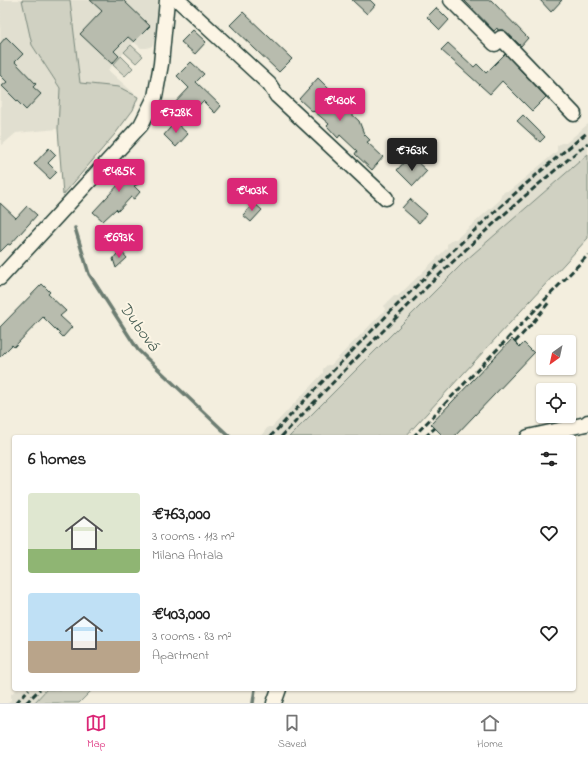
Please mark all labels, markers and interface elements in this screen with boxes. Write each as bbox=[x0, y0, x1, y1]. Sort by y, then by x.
pin: €430K bbox=[312, 88, 368, 122]
text: €430K bbox=[324, 91, 356, 110]
pin: €728K bbox=[148, 100, 204, 134]
text: €728K bbox=[160, 103, 192, 122]
pin: €763K bbox=[384, 138, 440, 172]
text: €763K bbox=[396, 141, 428, 160]
pin: €485K bbox=[91, 159, 147, 193]
text: €485K bbox=[102, 162, 136, 181]
pin: €403K bbox=[224, 178, 280, 212]
text: €403K bbox=[236, 181, 268, 200]
pin: €693K bbox=[91, 225, 147, 259]
text: €693K bbox=[104, 228, 134, 247]
water label: Dubová bbox=[112, 297, 166, 358]
north arrow bbox=[536, 335, 576, 375]
map controls bbox=[536, 335, 576, 423]
button: locate bbox=[536, 383, 576, 423]
text: 6 homes bbox=[28, 447, 86, 472]
icon: filters bbox=[538, 448, 560, 470]
text: €763,000 bbox=[152, 502, 210, 527]
icon: home bbox=[60, 509, 108, 557]
icon: heart bbox=[538, 522, 560, 544]
text: 3 rooms · 113 m² bbox=[152, 527, 235, 546]
text: Milana Antala bbox=[152, 546, 223, 565]
text: €403,000 bbox=[152, 602, 210, 627]
icon: home bbox=[60, 609, 108, 657]
icon: heart bbox=[538, 622, 560, 644]
text: 3 rooms · 83 m² bbox=[152, 627, 232, 646]
text: Apartment bbox=[152, 646, 209, 665]
tab: Map bbox=[85, 712, 107, 752]
tab: Saved bbox=[278, 712, 307, 752]
tab: Home bbox=[477, 712, 503, 752]

